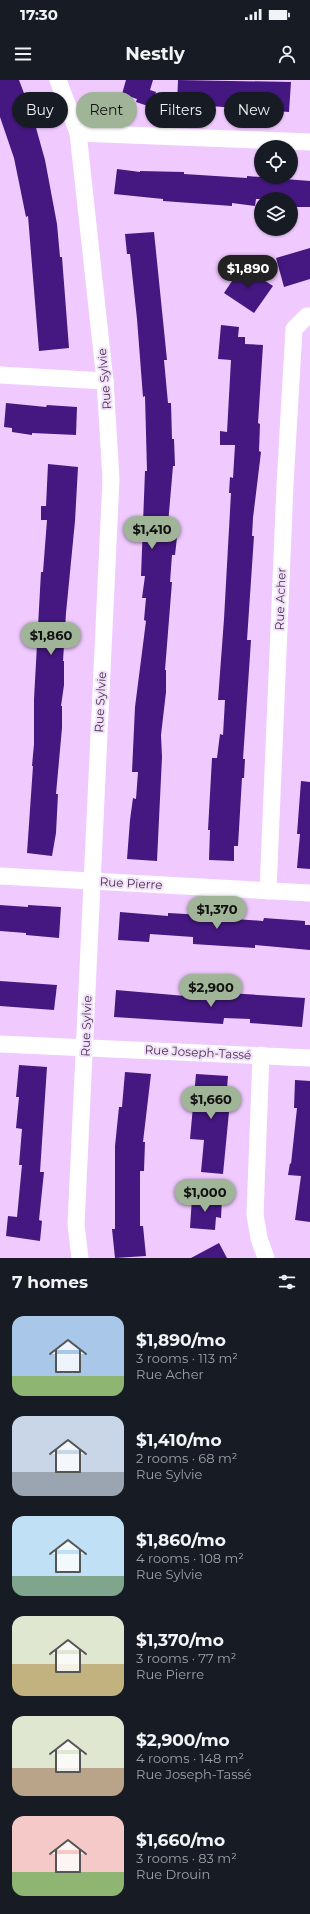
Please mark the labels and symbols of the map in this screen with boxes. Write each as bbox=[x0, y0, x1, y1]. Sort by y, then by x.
pin: $1,890 bbox=[215, 255, 281, 289]
street label: Rue Sylvie bbox=[94, 348, 114, 410]
pin: $1,410 bbox=[119, 516, 185, 550]
street label: Rue Acher bbox=[271, 567, 289, 631]
pin: $1,860 bbox=[18, 622, 84, 656]
street label: Rue Sylvie bbox=[91, 671, 109, 733]
street label: Rue Pierre bbox=[99, 874, 163, 892]
pin: $1,370 bbox=[184, 896, 250, 930]
pin: $2,900 bbox=[178, 974, 244, 1008]
street label: Rue Sylvie bbox=[77, 995, 95, 1057]
street label: Rue Joseph-Tassé bbox=[144, 1042, 252, 1062]
pin: $1,660 bbox=[178, 1086, 244, 1120]
pin: $1,000 bbox=[172, 1179, 238, 1213]

